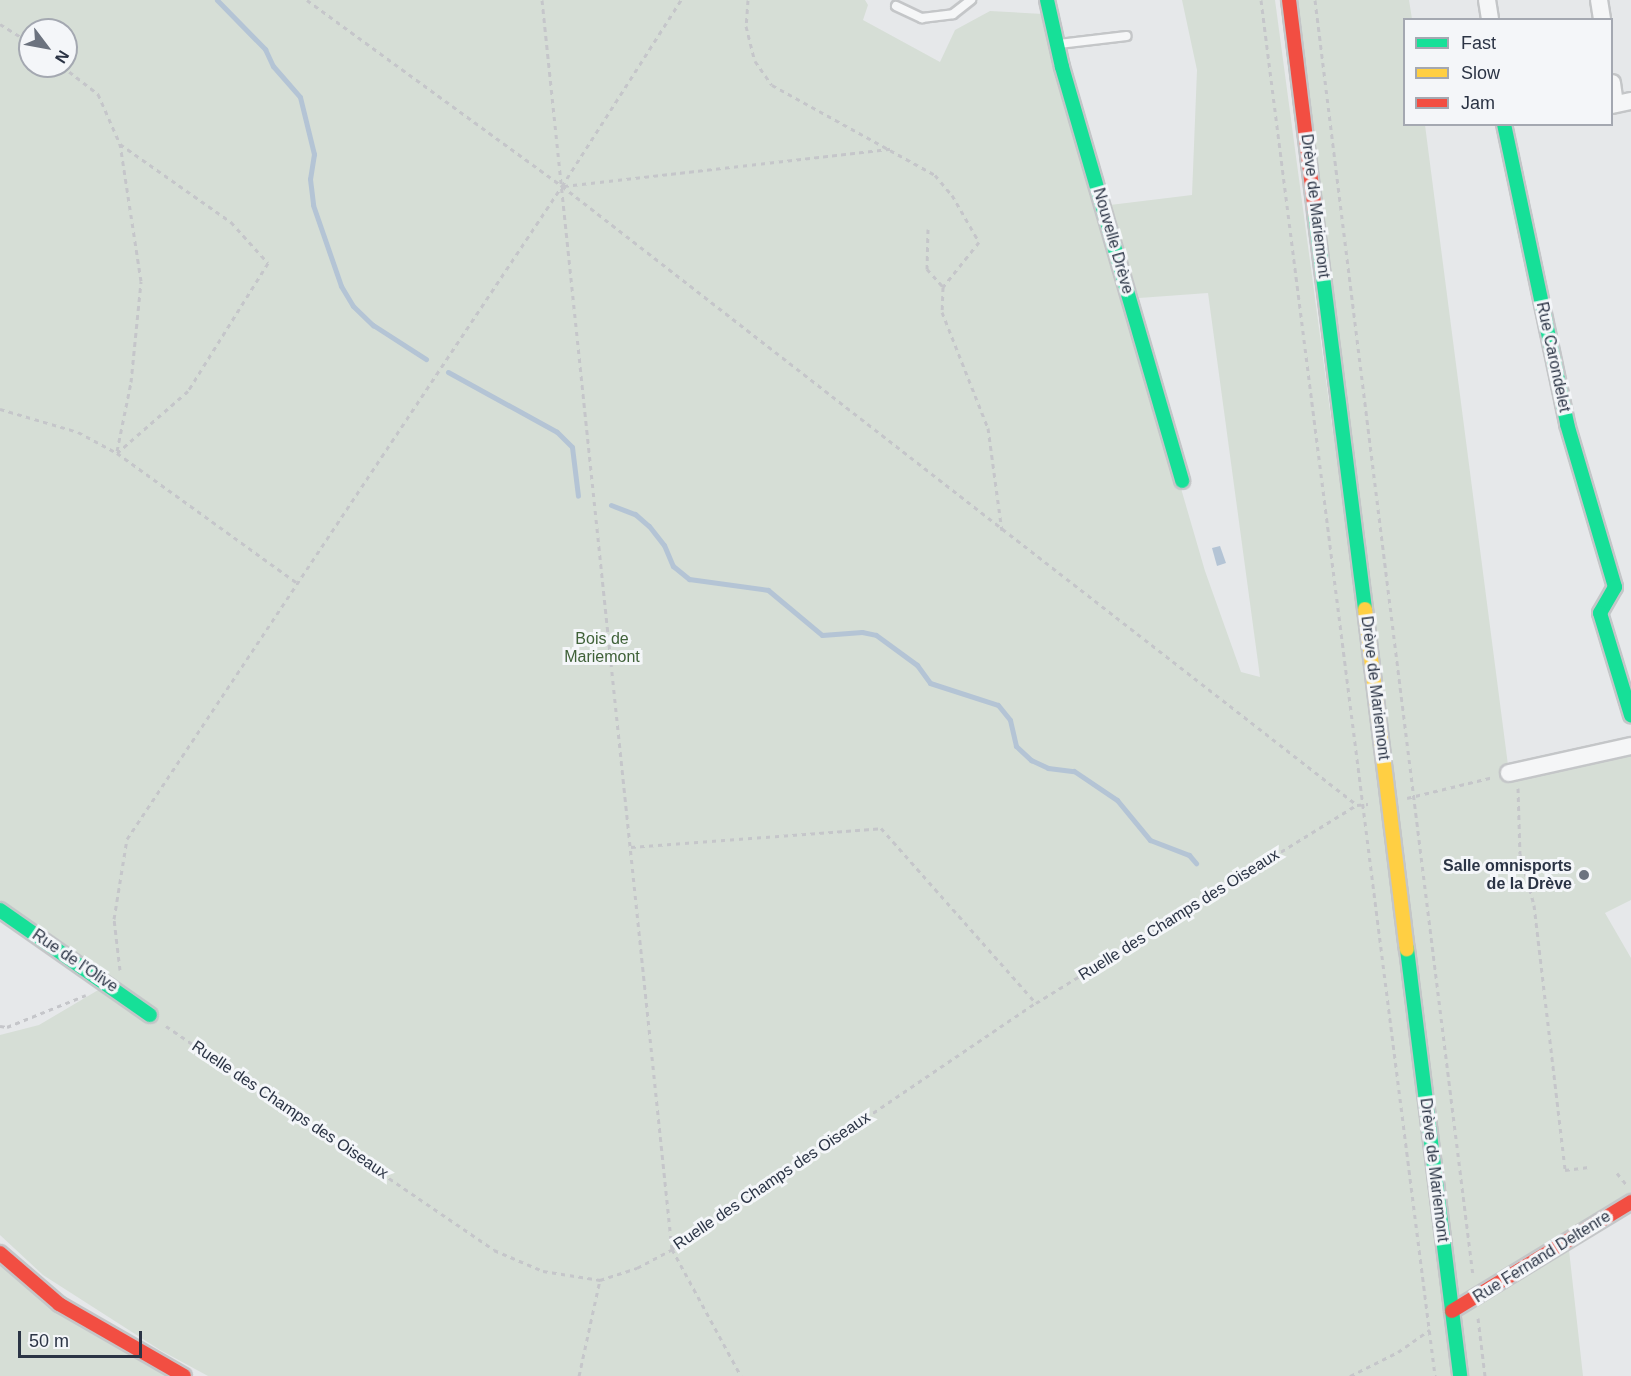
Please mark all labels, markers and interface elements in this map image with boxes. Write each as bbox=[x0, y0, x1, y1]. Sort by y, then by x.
north arrow bbox=[18, 18, 78, 78]
legend bbox=[1403, 18, 1613, 126]
text: Fast bbox=[1461, 33, 1496, 53]
text: N bbox=[52, 47, 72, 66]
text: Slow bbox=[1461, 63, 1500, 83]
text: Jam bbox=[1461, 93, 1495, 113]
street label: Drève de Mariemont bbox=[1297, 133, 1333, 279]
street label: Nouvelle Drève bbox=[1089, 186, 1137, 296]
street label: Rue Carondelet bbox=[1532, 300, 1574, 414]
street label: Drève de Mariemont bbox=[1357, 615, 1393, 761]
park label: Bois de Mariemont bbox=[564, 629, 640, 667]
street label: Ruelle des Champs des Oiseaux bbox=[1075, 845, 1283, 985]
place label: Salle omnisports de la Drève bbox=[1443, 856, 1572, 894]
marker: Salle omnisports de la Drève bbox=[1577, 868, 1591, 882]
street label: Rue de l'Olive bbox=[29, 925, 121, 997]
street label: Ruelle des Champs des Oiseaux bbox=[188, 1037, 392, 1183]
street label: Drève de Mariemont bbox=[1416, 1097, 1452, 1243]
street label: Ruelle des Champs des Oiseaux bbox=[670, 1108, 874, 1254]
street label: Rue Fernand Deltenre bbox=[1470, 1207, 1614, 1307]
scale bar bbox=[21, 1319, 146, 1357]
text: 50 m bbox=[29, 1331, 69, 1351]

